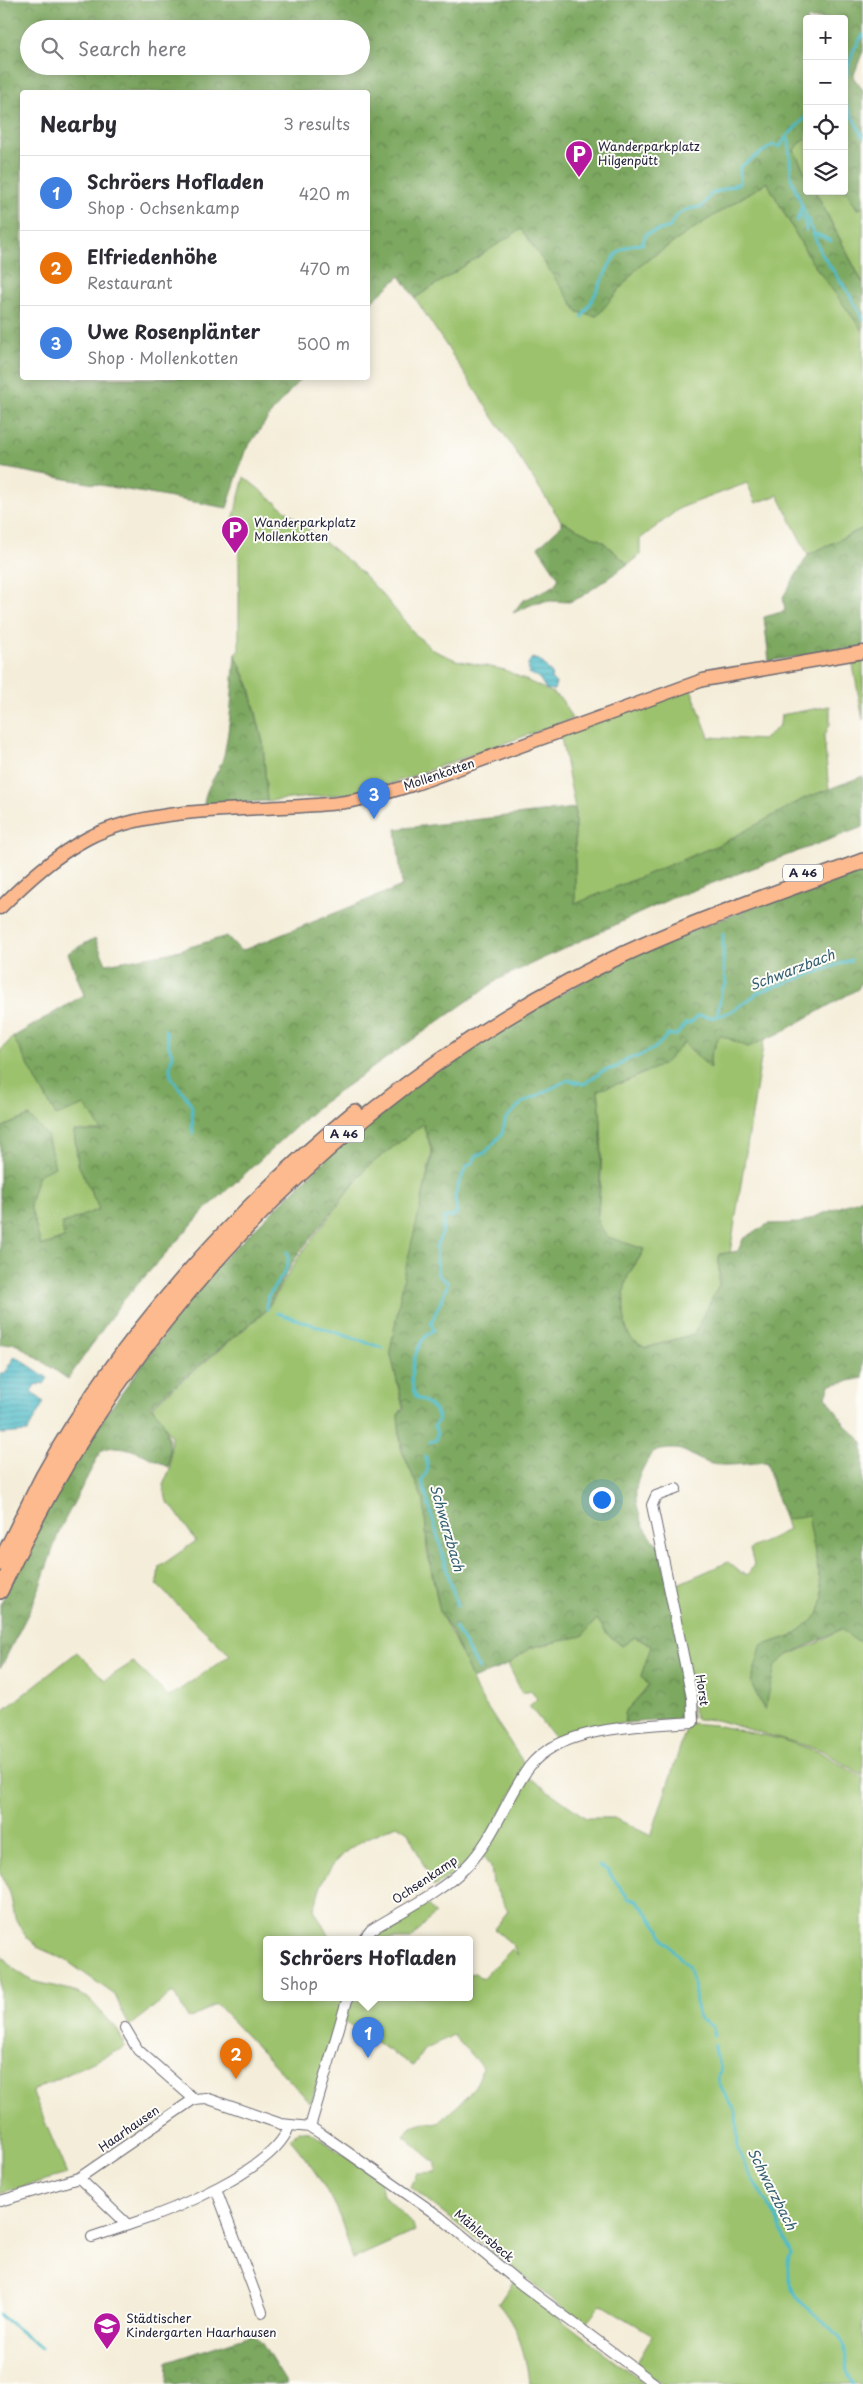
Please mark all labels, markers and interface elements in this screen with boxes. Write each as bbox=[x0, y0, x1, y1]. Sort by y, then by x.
map controls bbox=[803, 15, 848, 195]
button: + bbox=[803, 15, 848, 60]
search box bbox=[20, 20, 370, 75]
icon: search bbox=[38, 34, 66, 62]
text: Search here bbox=[78, 34, 187, 62]
button: − bbox=[803, 60, 848, 105]
button: locate bbox=[803, 105, 848, 150]
text: Nearby bbox=[40, 107, 117, 139]
text: 3 results bbox=[283, 111, 350, 135]
place label: Wanderparkplatz Hilgenpütt bbox=[598, 137, 700, 169]
parking icon: Wanderparkplatz Hilgenpütt bbox=[564, 139, 594, 178]
button: layers bbox=[803, 150, 848, 195]
text: Schröers Hofladen bbox=[87, 167, 264, 195]
text: 1 bbox=[52, 181, 60, 205]
text: 420 m bbox=[299, 181, 350, 205]
text: Shop · Ochsenkamp bbox=[87, 195, 239, 219]
text: Elfriedenhöhe bbox=[87, 242, 217, 270]
text: 2 bbox=[50, 256, 62, 280]
text: 470 m bbox=[300, 256, 350, 280]
text: Restaurant bbox=[87, 270, 173, 294]
text: Uwe Rosenplänter bbox=[87, 317, 260, 345]
text: 3 bbox=[51, 331, 61, 355]
text: 500 m bbox=[297, 331, 350, 355]
text: Shop · Mollenkotten bbox=[87, 345, 238, 369]
place label: Wanderparkplatz Mollenkotten bbox=[254, 513, 356, 545]
parking icon: Wanderparkplatz Mollenkotten bbox=[220, 515, 250, 554]
street label: Mollenkotten bbox=[401, 753, 477, 795]
pin: 3 bbox=[358, 778, 390, 819]
road number: A 46 bbox=[783, 864, 823, 881]
water label: Schwarzbach bbox=[746, 943, 838, 995]
road number: A 46 bbox=[324, 1126, 364, 1142]
water label: Schwarzbach bbox=[425, 1482, 470, 1575]
your location bbox=[589, 1487, 615, 1513]
street label: Horst bbox=[692, 1673, 714, 1707]
street label: Ochsenkamp bbox=[388, 1851, 461, 1908]
popup bbox=[263, 1936, 473, 2001]
text: Schröers Hofladen bbox=[280, 1943, 456, 1971]
text: Shop bbox=[280, 1971, 318, 1995]
pin: 1 bbox=[352, 2017, 384, 2058]
pin: 2 bbox=[220, 2038, 252, 2079]
street label: Haarhausen bbox=[94, 2101, 162, 2156]
water label: Schwarzbach bbox=[743, 2144, 803, 2234]
street label: Mählersbeck bbox=[451, 2205, 519, 2266]
place label: Städtischer Kindergarten Haarhausen bbox=[126, 2309, 277, 2341]
school or university icon: Städtischer Kindergarten Haarhausen bbox=[92, 2311, 122, 2350]

